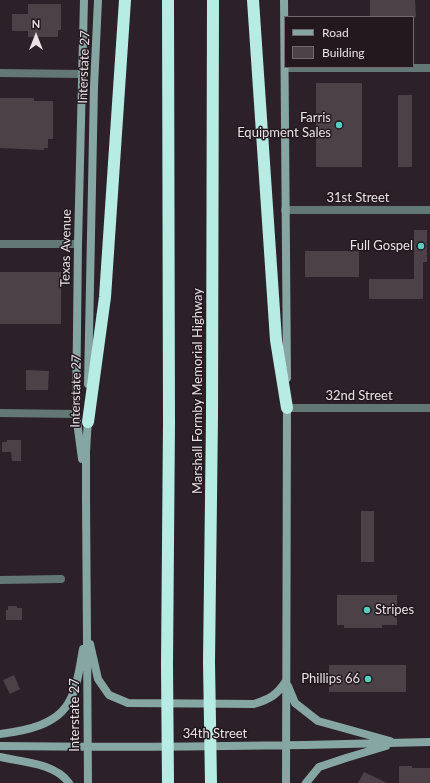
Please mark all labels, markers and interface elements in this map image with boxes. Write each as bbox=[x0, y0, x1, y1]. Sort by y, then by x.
north arrow bbox=[16, 16, 56, 56]
legend bbox=[284, 16, 414, 68]
text: N bbox=[32, 17, 40, 30]
text: Road bbox=[322, 25, 349, 40]
street label: Interstate 27 bbox=[75, 30, 93, 104]
text: Building bbox=[322, 45, 365, 60]
place label: Farris Equipment Sales bbox=[237, 110, 331, 141]
marker: Farris Equipment Sales bbox=[334, 120, 344, 130]
street label: 31st Street bbox=[327, 190, 389, 206]
street label: Texas Avenue bbox=[58, 209, 74, 287]
place label: Full Gospel bbox=[350, 238, 413, 254]
marker: Full Gospel bbox=[416, 241, 426, 251]
street label: Marshall Formby Memorial Highway bbox=[190, 288, 206, 494]
street label: Interstate 27 bbox=[68, 354, 84, 428]
street label: 32nd Street bbox=[325, 388, 393, 404]
place label: Stripes bbox=[375, 602, 414, 618]
marker: Stripes bbox=[362, 605, 372, 615]
place label: Phillips 66 bbox=[301, 671, 360, 687]
marker: Phillips 66 bbox=[363, 674, 373, 684]
street label: Interstate 27 bbox=[67, 678, 83, 752]
street label: 34th Street bbox=[183, 726, 247, 742]

